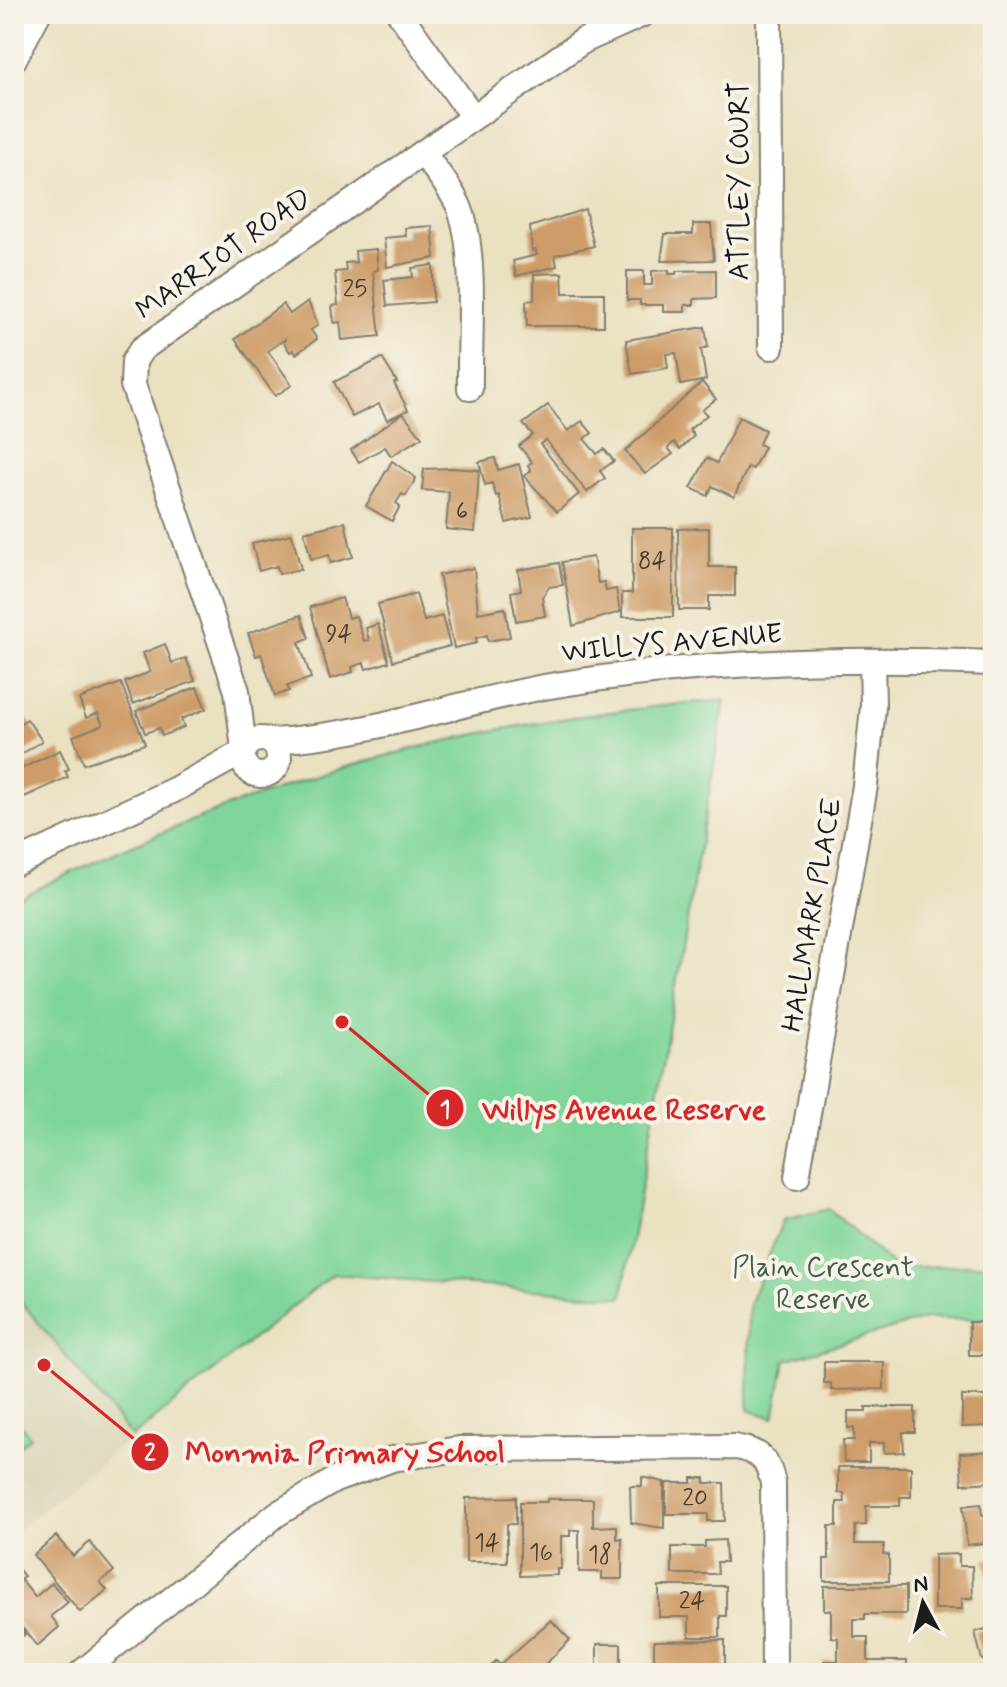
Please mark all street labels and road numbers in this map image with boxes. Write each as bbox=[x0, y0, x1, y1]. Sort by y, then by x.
street label: ATTLEY COURT bbox=[722, 82, 759, 280]
street label: MARRIOT ROAD bbox=[129, 181, 319, 329]
street label: WILLYS AVENUE bbox=[560, 616, 784, 672]
street label: HALLMARK PLACE bbox=[774, 795, 852, 1035]

